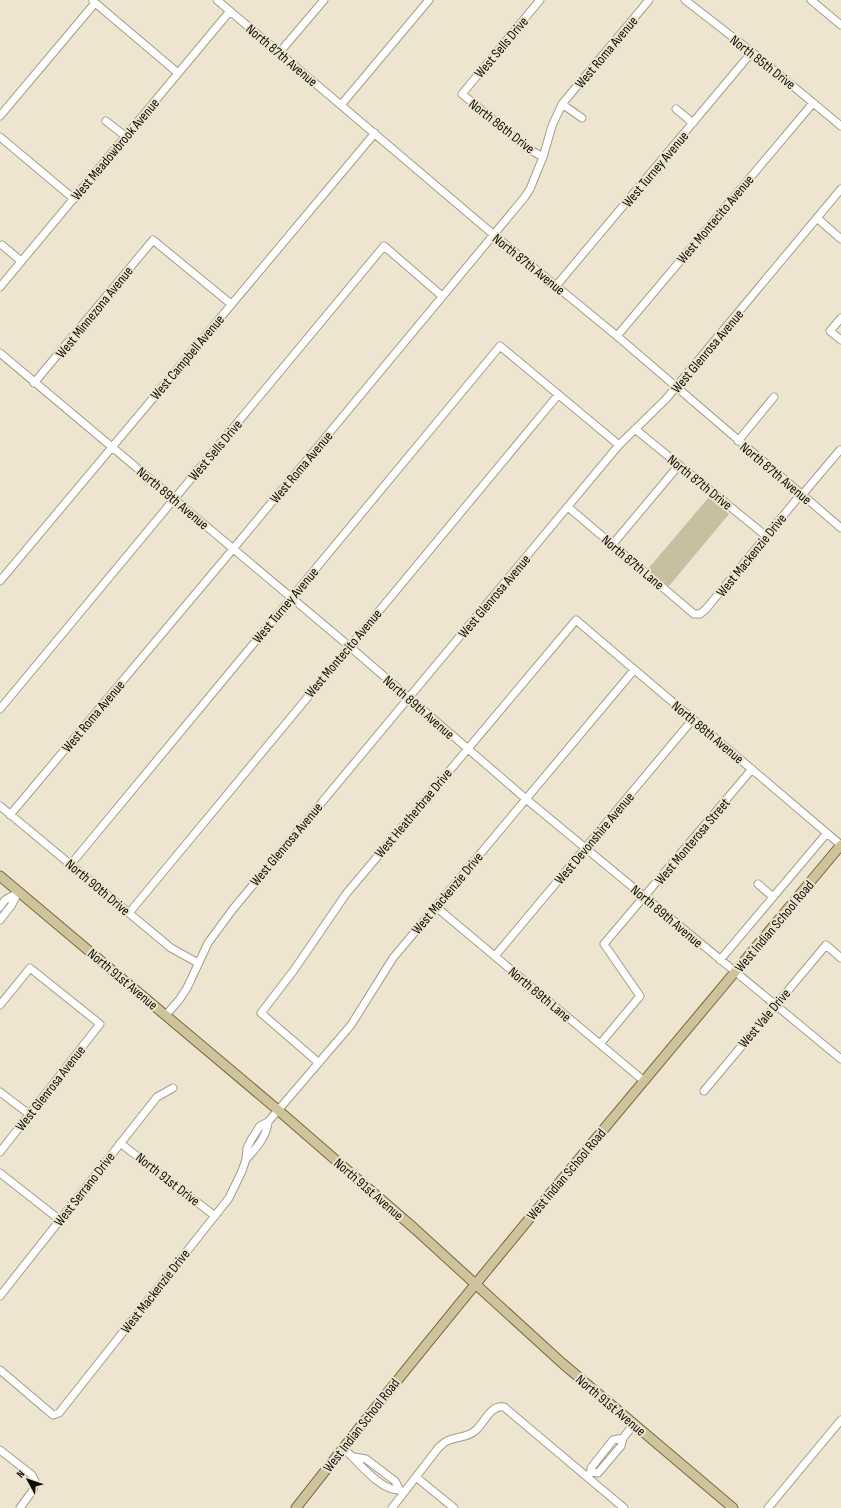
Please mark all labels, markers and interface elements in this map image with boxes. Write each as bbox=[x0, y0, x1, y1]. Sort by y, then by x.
street label: West Sells Drive bbox=[471, 13, 532, 81]
street label: West Roma Avenue bbox=[571, 13, 641, 92]
street label: North 87th Avenue bbox=[242, 21, 321, 90]
street label: North 85th Drive bbox=[727, 32, 799, 93]
street label: West Meadowbrook Avenue bbox=[68, 95, 163, 204]
street label: North 86th Drive bbox=[465, 95, 538, 157]
street label: West Turney Avenue bbox=[619, 128, 692, 211]
street label: West Montecito Avenue bbox=[673, 171, 757, 267]
street label: North 87th Avenue bbox=[489, 230, 568, 299]
street label: West Minnezona Avenue bbox=[52, 263, 137, 362]
street label: West Glenrosa Avenue bbox=[668, 306, 747, 396]
street label: West Campbell Avenue bbox=[147, 311, 228, 403]
street label: West Sells Drive bbox=[185, 416, 246, 484]
street label: West Roma Avenue bbox=[266, 428, 336, 507]
street label: North 87th Avenue bbox=[736, 439, 815, 508]
street label: North 87th Drive bbox=[664, 451, 735, 514]
street label: North 89th Avenue bbox=[133, 463, 212, 533]
street label: West Mackenzie Drive bbox=[713, 510, 790, 600]
street label: North 87th Lane bbox=[598, 531, 667, 593]
street label: West Glenrosa Avenue bbox=[455, 551, 534, 641]
street label: West Turney Avenue bbox=[249, 564, 322, 647]
street label: West Montecito Avenue bbox=[301, 605, 385, 701]
street label: North 89th Avenue bbox=[380, 672, 458, 743]
street label: West Roma Avenue bbox=[58, 677, 128, 756]
street label: North 88th Avenue bbox=[668, 697, 747, 767]
street label: West Heatherbrae Drive bbox=[371, 765, 456, 861]
street label: West Devonshire Avenue bbox=[551, 789, 638, 888]
street label: West Monterosa Street bbox=[651, 795, 734, 888]
street label: West Glenrosa Avenue bbox=[247, 799, 326, 889]
street label: West Mackenzie Drive bbox=[408, 849, 487, 938]
street label: North 90th Drive bbox=[62, 855, 133, 919]
street label: West Indian School Road bbox=[731, 877, 818, 976]
street label: North 89th Avenue bbox=[627, 881, 706, 951]
street label: North 91st Avenue bbox=[84, 945, 161, 1014]
street label: North 89th Lane bbox=[505, 963, 575, 1026]
street label: West Vale Drive bbox=[735, 985, 794, 1051]
street label: West Glenrosa Avenue bbox=[12, 1042, 89, 1134]
street label: West Indian School Road bbox=[523, 1125, 610, 1224]
street label: West Serrano Drive bbox=[50, 1149, 119, 1230]
street label: North 91st Drive bbox=[132, 1149, 203, 1210]
street label: North 91st Avenue bbox=[330, 1155, 407, 1224]
street label: West Mackenzie Drive bbox=[117, 1246, 193, 1337]
street label: North 91st Avenue bbox=[572, 1371, 649, 1440]
street label: West Indian School Road bbox=[320, 1375, 403, 1476]
north arrow bbox=[8, 1460, 48, 1500]
text: N bbox=[14, 1467, 28, 1480]

